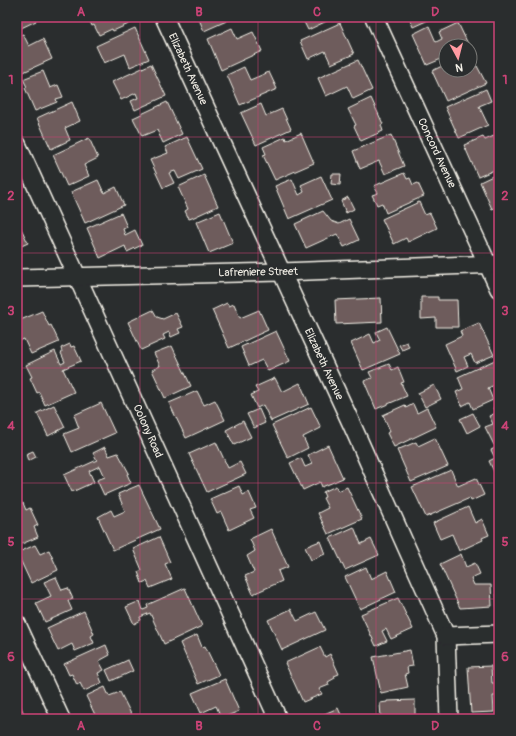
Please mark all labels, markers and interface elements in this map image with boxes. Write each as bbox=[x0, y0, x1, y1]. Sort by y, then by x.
text: A bbox=[77, 4, 86, 20]
text: B bbox=[195, 4, 203, 20]
text: C bbox=[313, 4, 321, 20]
text: D bbox=[431, 4, 439, 20]
street label: Elizabeth Avenue bbox=[166, 31, 211, 108]
north arrow bbox=[438, 38, 478, 78]
text: N bbox=[454, 61, 464, 74]
text: 1 bbox=[8, 72, 14, 88]
text: 1 bbox=[502, 72, 508, 88]
street label: Concord Avenue bbox=[415, 116, 459, 191]
text: 2 bbox=[7, 188, 15, 204]
text: 2 bbox=[501, 188, 509, 204]
street label: Lafreniere Street bbox=[218, 265, 298, 279]
text: 3 bbox=[7, 303, 15, 319]
text: 3 bbox=[501, 303, 509, 319]
street label: Elizabeth Avenue bbox=[302, 326, 347, 403]
street label: Colony Road bbox=[130, 402, 166, 460]
text: 4 bbox=[7, 418, 15, 434]
text: 4 bbox=[501, 418, 509, 434]
text: 5 bbox=[7, 534, 15, 550]
text: 5 bbox=[501, 534, 509, 550]
text: 6 bbox=[7, 649, 15, 665]
text: 6 bbox=[501, 649, 509, 665]
text: A bbox=[77, 718, 86, 734]
text: B bbox=[195, 718, 203, 734]
text: C bbox=[313, 718, 321, 734]
text: D bbox=[431, 718, 439, 734]

